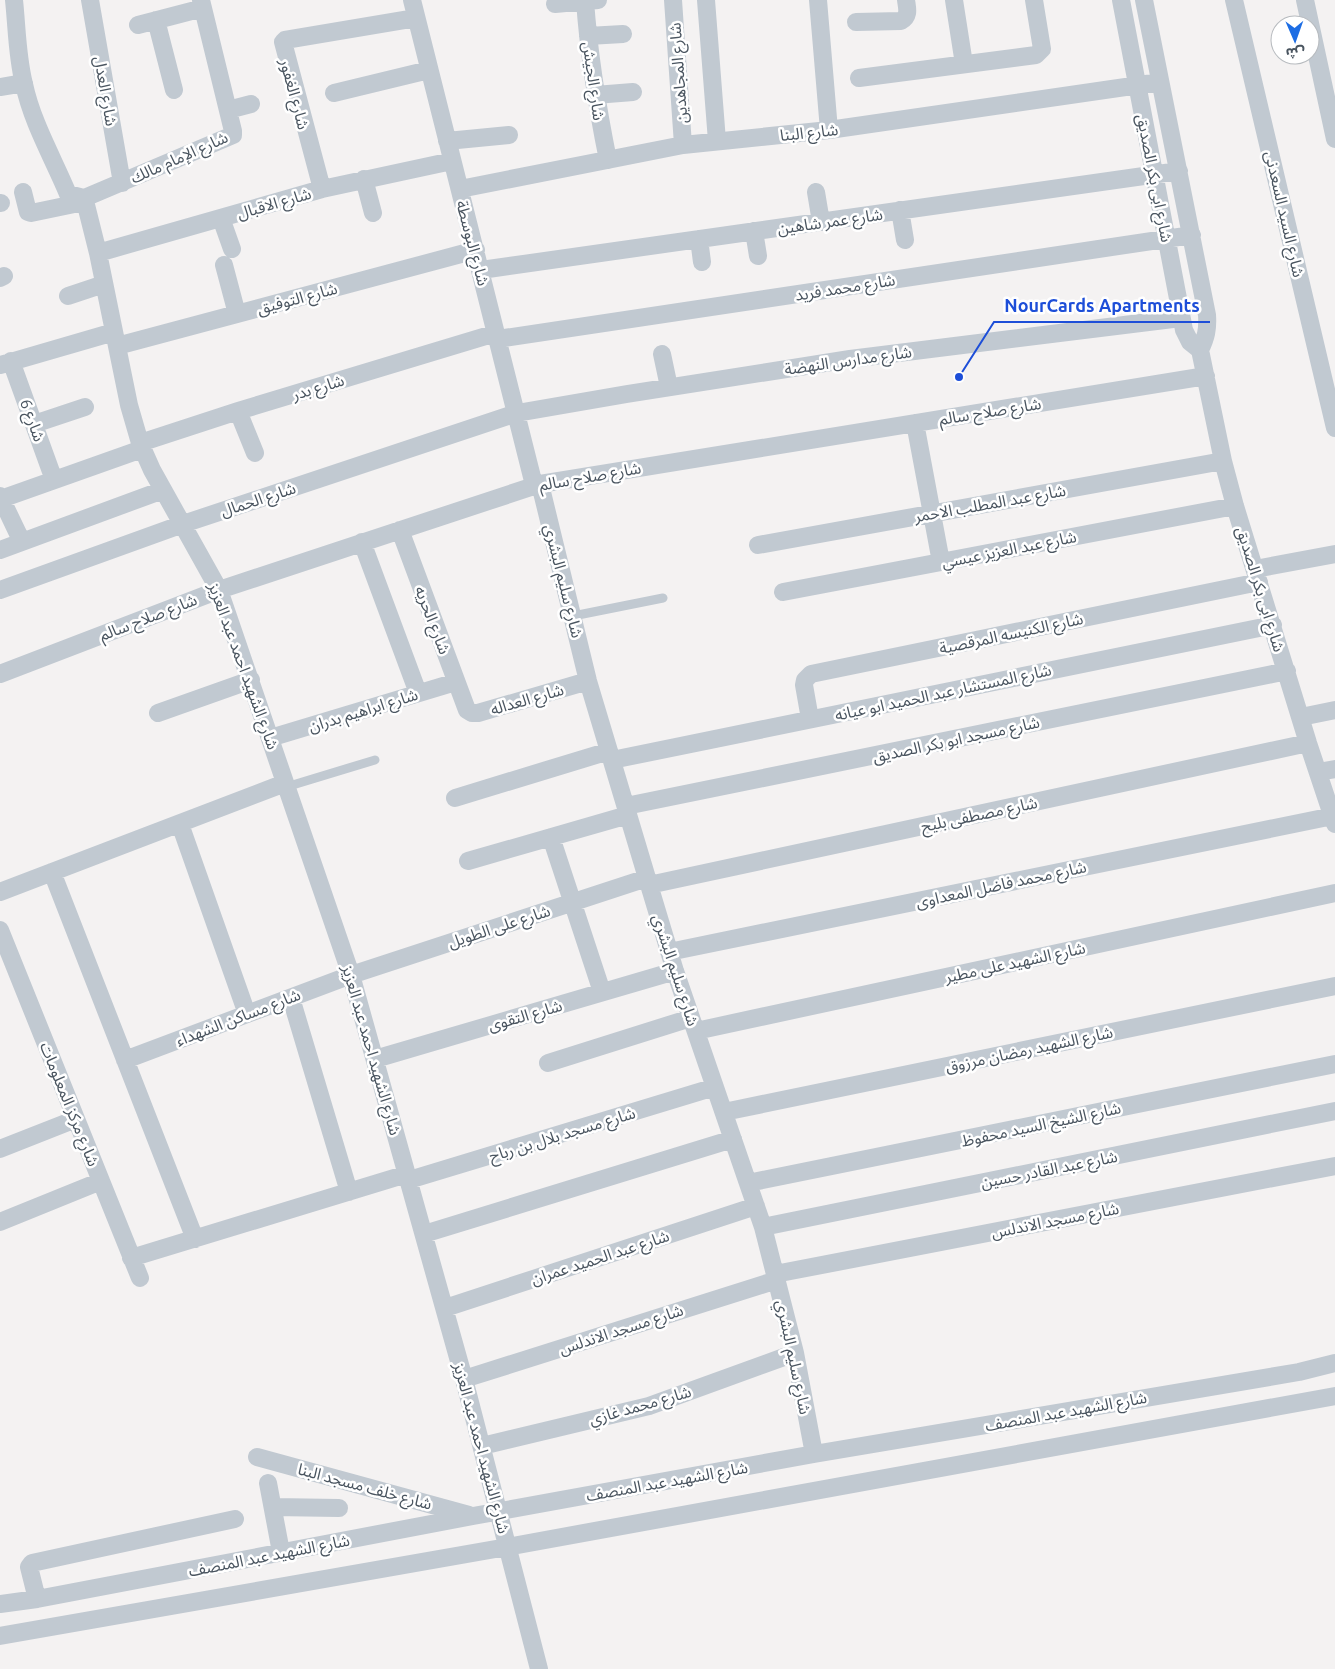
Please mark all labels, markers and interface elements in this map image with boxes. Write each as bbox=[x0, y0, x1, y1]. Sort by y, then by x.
north arrow bbox=[1270, 15, 1320, 65]
street label: شارع المجاهدين bbox=[665, 22, 694, 124]
street label: شارع الجيش bbox=[576, 40, 608, 122]
text: ش bbox=[1286, 45, 1305, 61]
street label: شارع العدل bbox=[87, 55, 121, 128]
street label: شارع الغفور bbox=[273, 56, 313, 132]
street label: شارع ابى بكر الصديق bbox=[1130, 112, 1176, 244]
street label: شارع البنا bbox=[779, 120, 839, 148]
street label: شارع الإمام مالك bbox=[128, 128, 232, 190]
street label: شارع السيد السعدنى bbox=[1258, 149, 1308, 280]
street label: شارع الاقبال bbox=[235, 184, 314, 226]
street label: شارع البوسطة bbox=[449, 198, 493, 289]
street label: شارع عمر شاهين bbox=[776, 205, 884, 241]
street label: شارع محمد فريد bbox=[794, 270, 897, 308]
street label: شارع التوفيق bbox=[255, 279, 340, 321]
callout: NourCards Apartments bbox=[994, 289, 1210, 322]
text: NourCards Apartments bbox=[1004, 295, 1200, 315]
street label: شارع مدارس النهضة bbox=[783, 342, 913, 382]
street label: شارع بدر bbox=[289, 371, 347, 408]
street label: شارع صلاح سالم bbox=[938, 394, 1043, 432]
street label: شارع 6 bbox=[13, 396, 49, 445]
street label: شارع صلاح سالم bbox=[538, 458, 643, 498]
street label: شارع الحمال bbox=[218, 478, 299, 523]
street label: شارع عبد المطلب الاحمر bbox=[912, 481, 1068, 529]
street label: شارع سليم البشري bbox=[537, 522, 587, 641]
street label: شارع ابى بكر الصديق bbox=[1230, 524, 1289, 655]
street label: شارع عبد العزيز عيسي bbox=[940, 527, 1079, 575]
street label: شارع الشهيد احمد عبد العزيز bbox=[201, 579, 283, 753]
street label: شارع الحريه bbox=[408, 583, 454, 658]
street label: شارع صلاح سالم bbox=[97, 590, 201, 648]
street label: شارع الكنيسه المرقصية bbox=[937, 609, 1085, 661]
street label: شارع المستشار عبد الحميد ابو عيانه bbox=[833, 660, 1054, 728]
street label: شارع العداله bbox=[488, 680, 567, 722]
street label: شارع ابراهيم بدران bbox=[306, 685, 421, 739]
street label: شارع مسجد ابو بكر الصديق bbox=[871, 712, 1042, 769]
street label: شارع مصطفى بليح bbox=[919, 793, 1040, 839]
street label: شارع محمد فاضل المعداوى bbox=[914, 857, 1089, 915]
street label: شارع على الطويل bbox=[446, 901, 554, 955]
street label: شارع سليم البشري bbox=[646, 912, 703, 1029]
street label: شارع الشهيد على مطير bbox=[942, 938, 1088, 990]
street label: شارع الشهيد احمد عبد العزيز bbox=[335, 962, 405, 1138]
street label: شارع مساكن الشهداء bbox=[173, 985, 304, 1053]
street label: شارع التقوى bbox=[486, 996, 565, 1038]
street label: شارع الشهيد رمضان مرزوق bbox=[944, 1022, 1115, 1079]
street label: شارع مركز المعلومات bbox=[33, 1039, 103, 1170]
street label: شارع الشيخ السيد محفوظ bbox=[959, 1098, 1123, 1154]
street label: شارع مسجد بلال بن رباح bbox=[487, 1103, 639, 1169]
street label: شارع عبد القادر حسين bbox=[979, 1147, 1120, 1195]
street label: شارع مسجد الاندلس bbox=[990, 1199, 1121, 1245]
street label: شارع عبد الحميد عمران bbox=[529, 1226, 673, 1292]
street label: شارع سليم البشري bbox=[769, 1298, 815, 1417]
street label: شارع مسجد الاندلس bbox=[557, 1300, 687, 1361]
street label: شارع الشهيد احمد عبد العزيز bbox=[446, 1360, 514, 1537]
street label: شارع محمد غازي bbox=[587, 1382, 694, 1432]
street label: شارع الشهيد عبد المنصف bbox=[984, 1388, 1149, 1438]
street label: شارع الشهيد عبد المنصف bbox=[585, 1458, 750, 1508]
street label: شارع خلف مسجد البنا bbox=[295, 1459, 434, 1516]
street label: شارع الشهيد عبد المنصف bbox=[187, 1531, 352, 1583]

